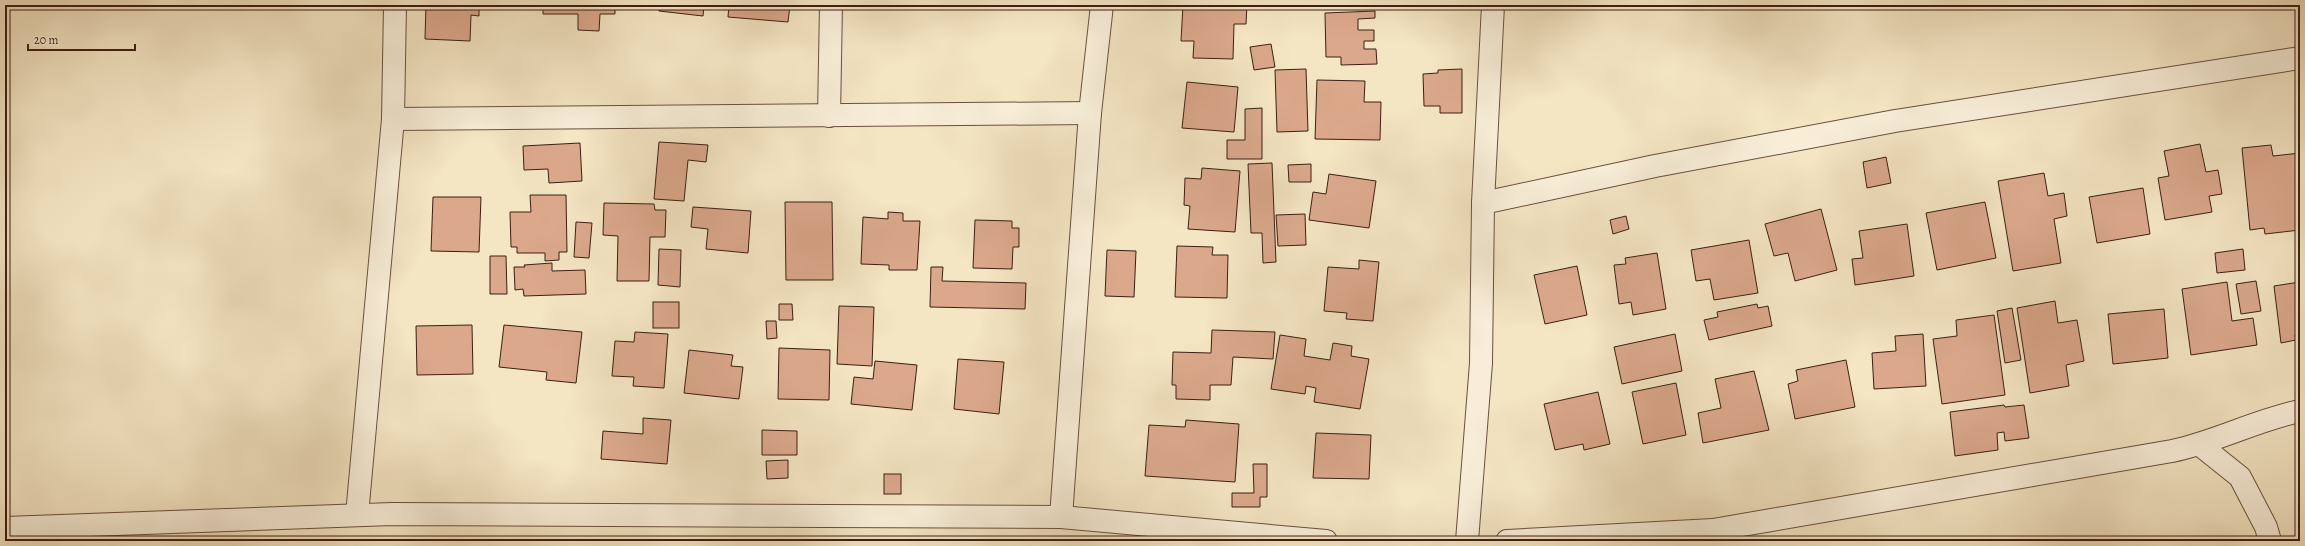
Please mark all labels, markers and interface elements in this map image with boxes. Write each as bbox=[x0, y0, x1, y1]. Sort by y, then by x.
scale bar bbox=[28, 26, 135, 52]
text: 20 m bbox=[34, 32, 58, 48]

